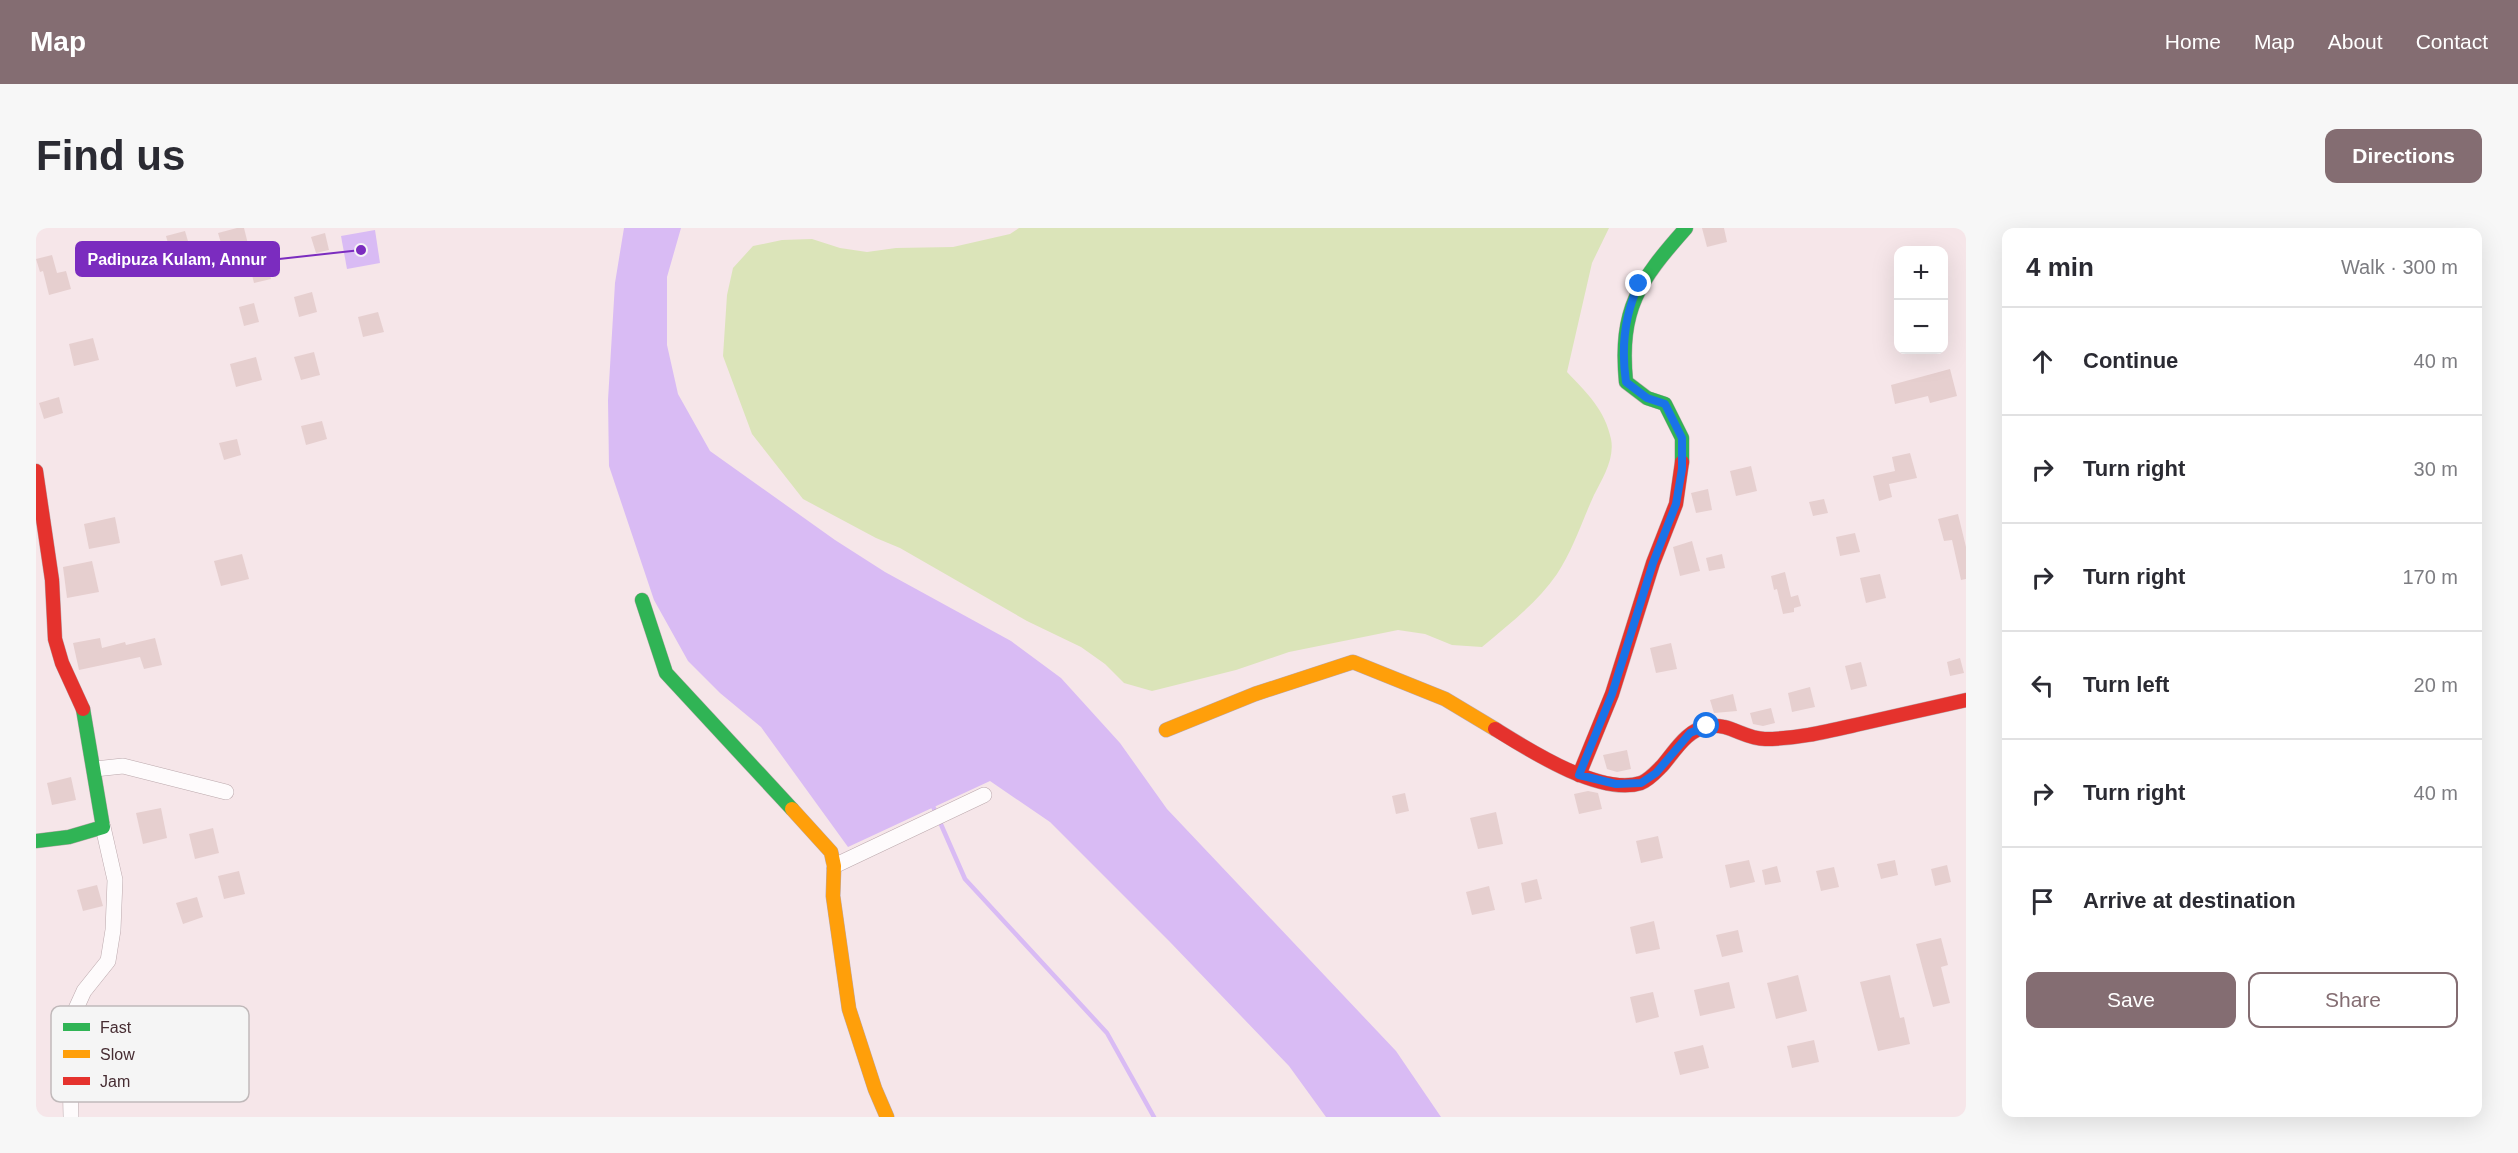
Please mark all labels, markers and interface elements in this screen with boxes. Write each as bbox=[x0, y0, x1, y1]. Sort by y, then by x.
text: Map bbox=[30, 26, 86, 57]
text: Home bbox=[2165, 30, 2221, 53]
text: Map bbox=[2254, 30, 2295, 53]
text: About bbox=[2328, 30, 2383, 53]
text: Contact bbox=[2416, 30, 2488, 53]
button: Directions bbox=[2325, 129, 2482, 183]
text: Find us bbox=[36, 132, 185, 179]
callout: Padipuza Kulam, Annur bbox=[76, 242, 279, 276]
map controls bbox=[1894, 246, 1948, 354]
button: + bbox=[1894, 246, 1948, 300]
text: Padipuza Kulam, Annur bbox=[88, 251, 266, 268]
text: 4 min bbox=[2026, 252, 2094, 282]
text: Walk · 300 m bbox=[2341, 256, 2458, 278]
route end bbox=[1625, 270, 1651, 296]
button: − bbox=[1894, 300, 1948, 354]
icon: ahead bbox=[2026, 345, 2059, 378]
text: Continue bbox=[2083, 348, 2178, 373]
text: 40 m bbox=[2414, 350, 2458, 372]
icon: right bbox=[2026, 453, 2059, 486]
text: Turn right bbox=[2083, 456, 2185, 481]
text: 30 m bbox=[2414, 458, 2458, 480]
icon: right bbox=[2026, 561, 2059, 594]
text: Turn right bbox=[2083, 564, 2185, 589]
text: 170 m bbox=[2402, 566, 2458, 588]
icon: left bbox=[2026, 669, 2059, 702]
text: Turn left bbox=[2083, 672, 2169, 697]
text: 20 m bbox=[2414, 674, 2458, 696]
route start bbox=[1693, 712, 1719, 738]
icon: right bbox=[2026, 777, 2059, 810]
text: Turn right bbox=[2083, 780, 2185, 805]
text: 40 m bbox=[2414, 782, 2458, 804]
icon: arrive bbox=[2026, 885, 2059, 918]
text: Arrive at destination bbox=[2083, 888, 2296, 913]
button: Save bbox=[2026, 972, 2236, 1028]
button: Share bbox=[2248, 972, 2458, 1028]
legend bbox=[51, 1006, 249, 1102]
text: Fast bbox=[100, 1019, 132, 1036]
text: Slow bbox=[100, 1046, 135, 1063]
text: Jam bbox=[100, 1073, 130, 1090]

